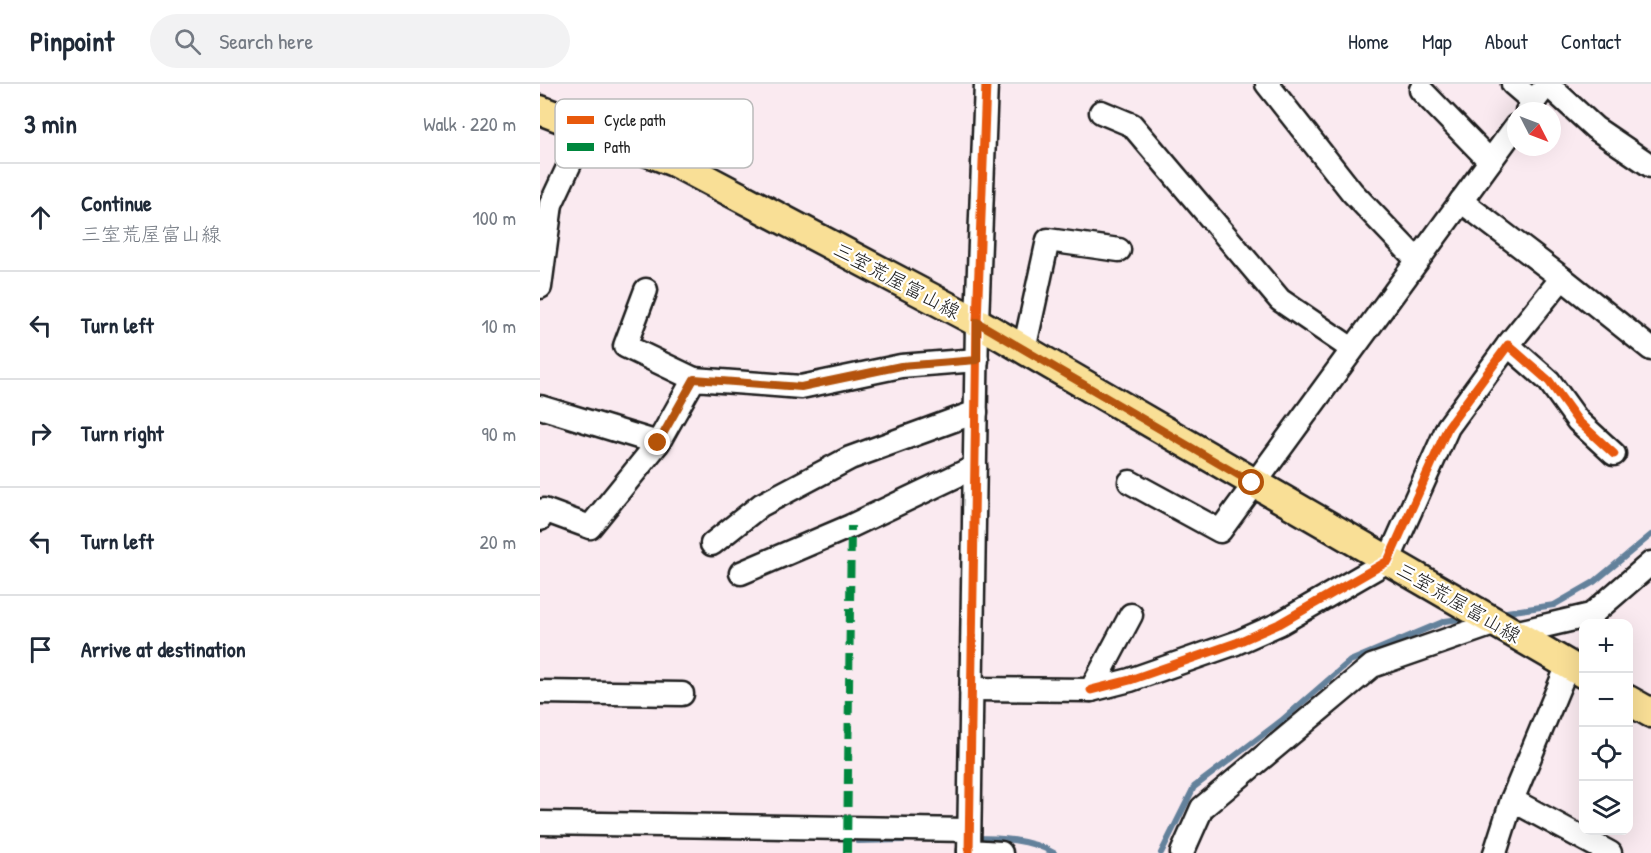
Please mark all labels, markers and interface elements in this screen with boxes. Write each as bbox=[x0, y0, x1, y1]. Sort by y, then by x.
search box bbox=[150, 14, 570, 68]
text: Pinpoint bbox=[30, 22, 114, 60]
icon: search bbox=[171, 25, 204, 58]
text: Search here bbox=[219, 26, 313, 56]
text: Home bbox=[1348, 27, 1389, 56]
text: Map bbox=[1422, 27, 1452, 56]
text: About bbox=[1485, 27, 1528, 56]
text: Contact bbox=[1561, 27, 1621, 56]
legend bbox=[555, 99, 753, 168]
north arrow bbox=[1507, 102, 1561, 156]
text: 3 min bbox=[24, 106, 77, 141]
text: Cycle path bbox=[604, 109, 666, 131]
text: Walk · 220 m bbox=[423, 110, 516, 137]
text: Path bbox=[604, 136, 630, 158]
text: Continue bbox=[81, 188, 152, 218]
icon: ahead bbox=[24, 201, 57, 234]
text: 100 m bbox=[473, 204, 516, 231]
text: 三室荒屋富山線 bbox=[81, 220, 221, 247]
street label: 三室荒屋富山線 bbox=[829, 235, 965, 325]
icon: left bbox=[24, 309, 57, 342]
text: Turn left bbox=[81, 310, 154, 340]
text: 10 m bbox=[482, 312, 516, 339]
icon: right bbox=[24, 417, 57, 450]
text: Turn right bbox=[81, 418, 164, 448]
text: 90 m bbox=[482, 420, 516, 447]
route end bbox=[644, 429, 670, 455]
route start bbox=[1238, 469, 1264, 495]
icon: left bbox=[24, 525, 57, 558]
text: Turn left bbox=[81, 526, 154, 556]
text: 20 m bbox=[479, 528, 516, 555]
street label: 三室荒屋富山線 bbox=[1392, 555, 1526, 649]
map controls bbox=[1579, 619, 1633, 835]
button: + bbox=[1579, 619, 1633, 673]
icon: arrive bbox=[24, 633, 57, 666]
text: Arrive at destination bbox=[81, 634, 246, 664]
button: − bbox=[1579, 673, 1633, 727]
button: locate bbox=[1579, 727, 1633, 781]
button: layers bbox=[1579, 781, 1633, 835]

